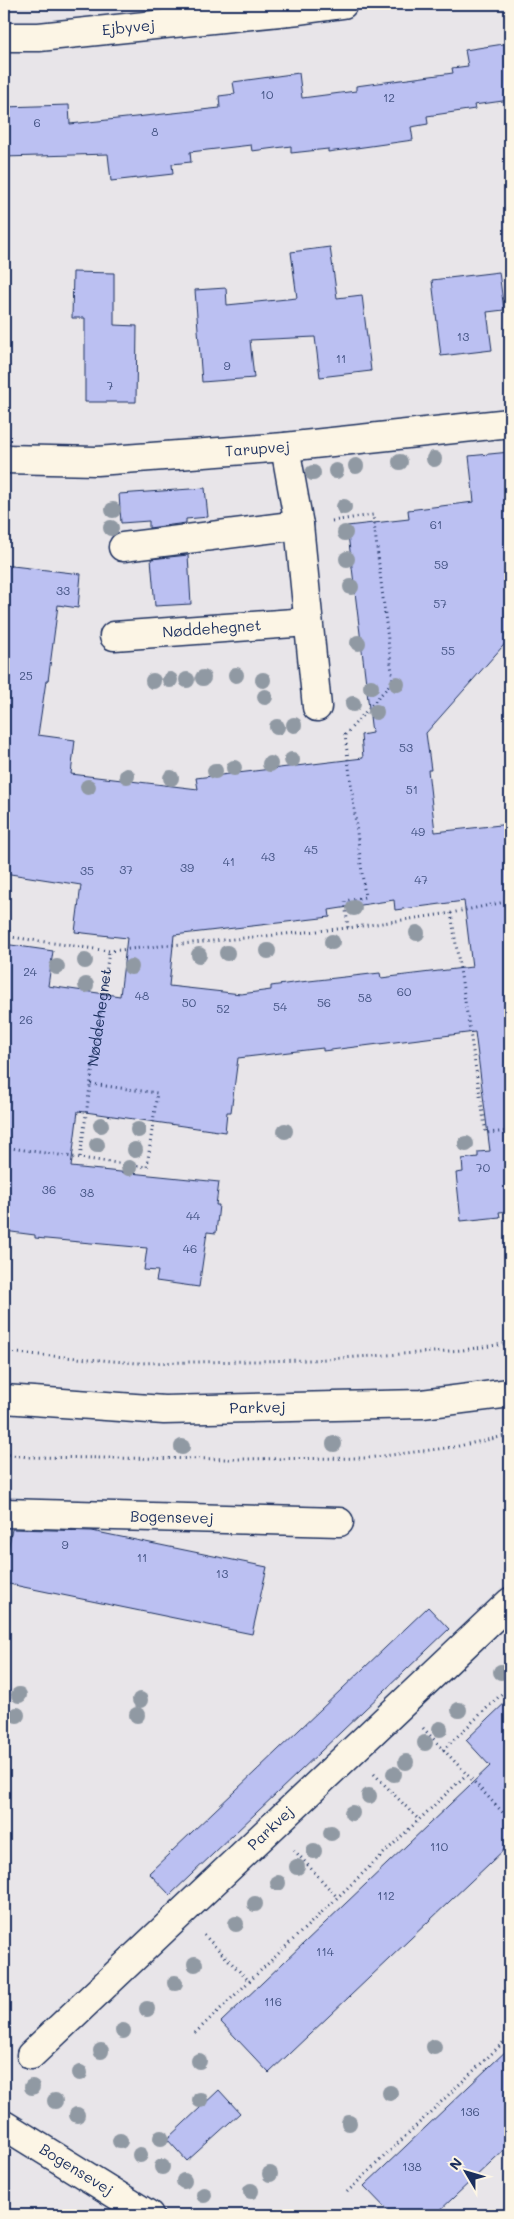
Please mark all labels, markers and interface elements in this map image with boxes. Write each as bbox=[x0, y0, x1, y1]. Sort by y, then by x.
street label: Ejbyvej bbox=[101, 14, 156, 39]
house number: 10 bbox=[261, 86, 274, 102]
house number: 12 bbox=[383, 89, 395, 105]
house number: 6 bbox=[33, 114, 41, 130]
house number: 8 bbox=[151, 123, 159, 139]
house number: 13 bbox=[457, 328, 469, 344]
house number: 11 bbox=[336, 350, 346, 366]
house number: 9 bbox=[223, 357, 231, 373]
house number: 7 bbox=[107, 377, 114, 393]
street label: Tarupvej bbox=[224, 436, 291, 460]
house number: 61 bbox=[430, 516, 442, 532]
house number: 59 bbox=[434, 556, 448, 572]
house number: 33 bbox=[56, 582, 70, 598]
house number: 57 bbox=[433, 595, 447, 611]
street label: Nøddehegnet bbox=[162, 614, 262, 641]
house number: 55 bbox=[441, 642, 455, 658]
house number: 25 bbox=[19, 667, 33, 683]
house number: 53 bbox=[399, 739, 413, 755]
house number: 51 bbox=[406, 781, 418, 797]
house number: 49 bbox=[411, 823, 425, 839]
house number: 45 bbox=[304, 841, 318, 857]
house number: 43 bbox=[261, 848, 275, 864]
house number: 41 bbox=[223, 853, 235, 869]
house number: 39 bbox=[180, 859, 194, 875]
house number: 37 bbox=[119, 861, 133, 877]
house number: 35 bbox=[80, 862, 94, 878]
house number: 47 bbox=[414, 871, 428, 887]
house number: 24 bbox=[23, 963, 37, 979]
street label: Nøddehegnet bbox=[82, 967, 116, 1068]
house number: 60 bbox=[397, 983, 412, 999]
house number: 48 bbox=[135, 987, 149, 1003]
house number: 58 bbox=[358, 989, 372, 1005]
house number: 50 bbox=[182, 994, 197, 1010]
house number: 56 bbox=[317, 994, 331, 1010]
house number: 54 bbox=[273, 998, 287, 1014]
house number: 52 bbox=[216, 1000, 230, 1016]
house number: 26 bbox=[19, 1011, 33, 1027]
house number: 70 bbox=[476, 1159, 491, 1175]
house number: 36 bbox=[42, 1181, 56, 1197]
house number: 38 bbox=[80, 1184, 94, 1200]
house number: 44 bbox=[186, 1207, 200, 1223]
house number: 46 bbox=[183, 1240, 197, 1256]
street label: Parkvej bbox=[229, 1396, 286, 1417]
street label: Bogensevej bbox=[130, 1505, 214, 1528]
house number: 9 bbox=[61, 1536, 69, 1552]
house number: 11 bbox=[137, 1549, 147, 1565]
house number: 13 bbox=[216, 1565, 228, 1581]
street label: Parkvej bbox=[243, 1801, 297, 1854]
house number: 110 bbox=[430, 1838, 449, 1854]
house number: 112 bbox=[377, 1887, 395, 1903]
house number: 114 bbox=[316, 1943, 334, 1959]
house number: 116 bbox=[264, 1993, 282, 2009]
house number: 136 bbox=[460, 2103, 480, 2119]
street label: Bogensevej bbox=[36, 2138, 117, 2199]
north arrow bbox=[442, 2146, 492, 2196]
text: N bbox=[445, 2154, 466, 2174]
house number: 138 bbox=[402, 2158, 422, 2174]

